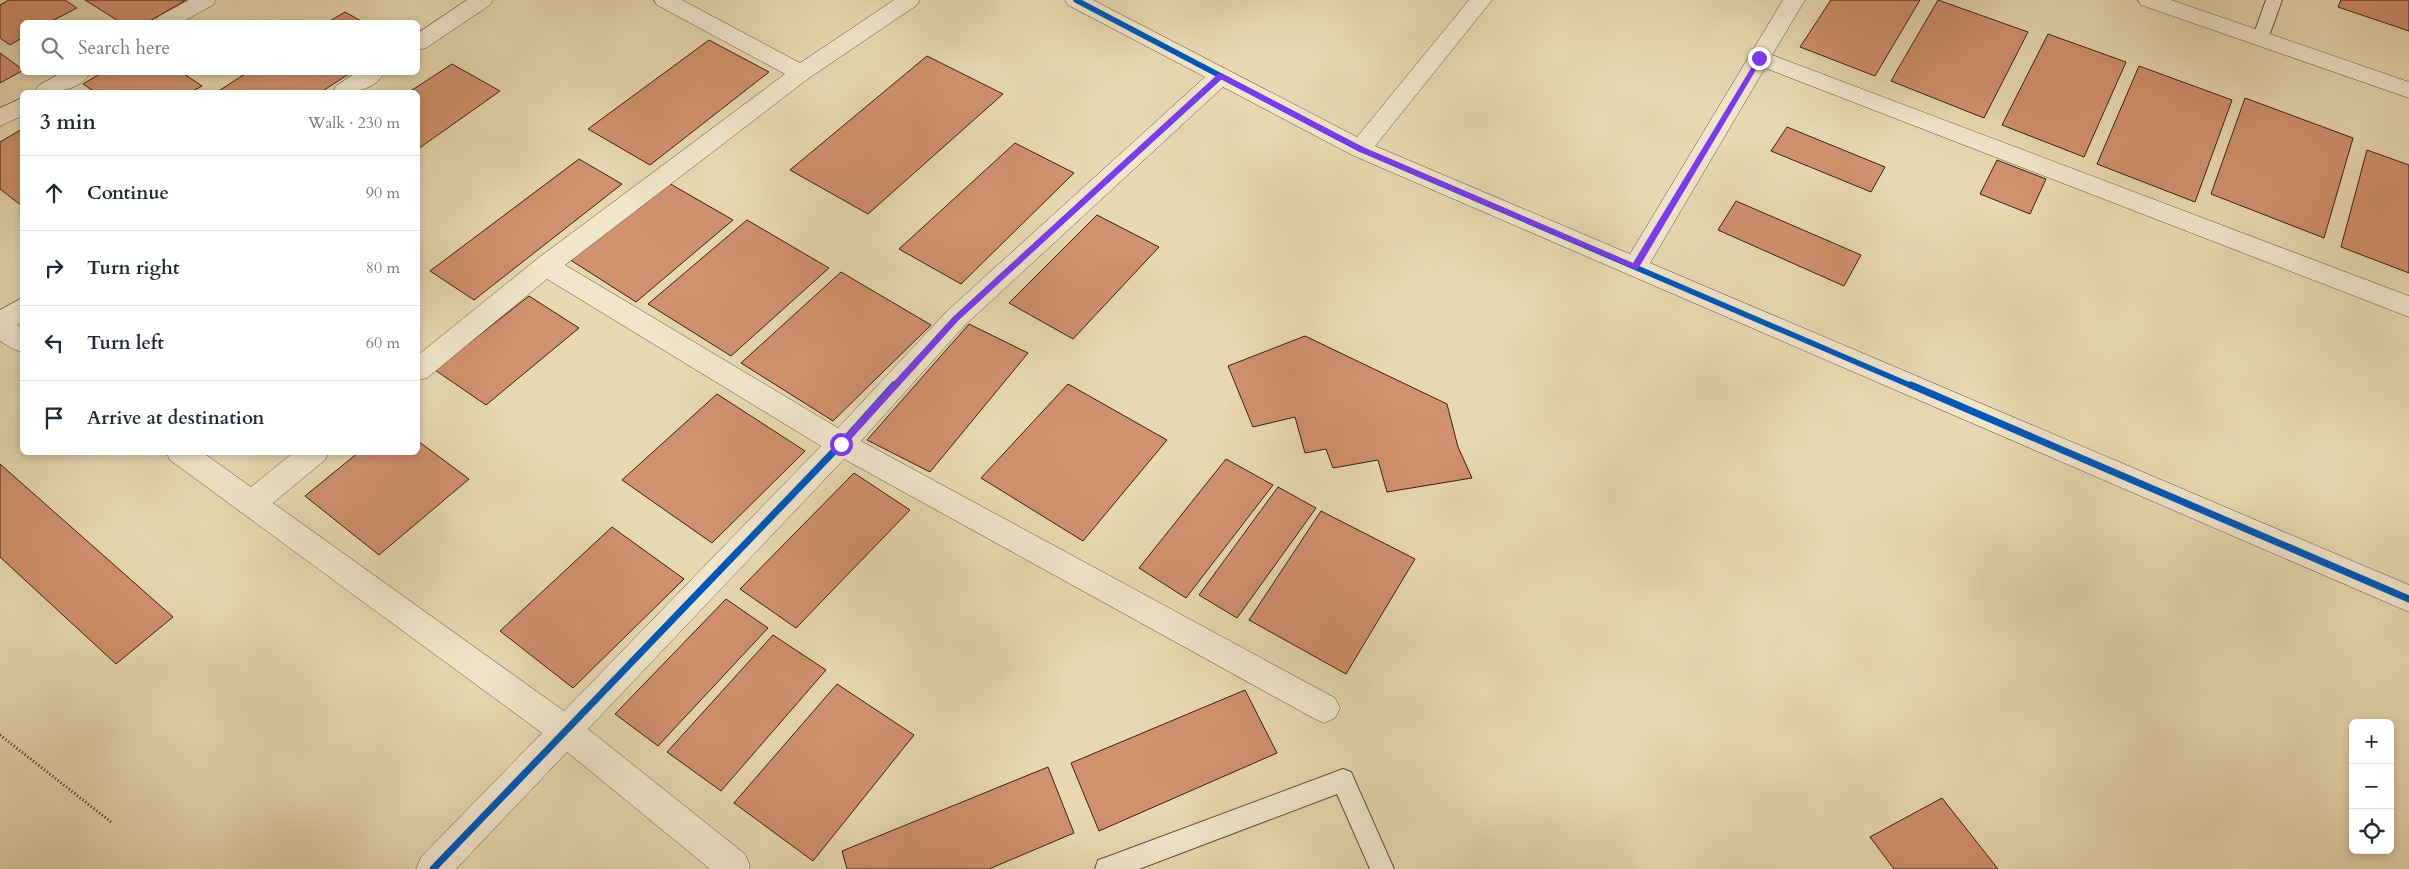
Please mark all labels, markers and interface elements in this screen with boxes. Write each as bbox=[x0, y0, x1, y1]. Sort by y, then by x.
search box bbox=[20, 20, 420, 75]
icon: search bbox=[38, 34, 66, 62]
text: Search here bbox=[78, 35, 170, 61]
route end bbox=[1748, 47, 1771, 70]
text: 3 min bbox=[40, 108, 96, 137]
text: Walk · 230 m bbox=[308, 112, 400, 134]
icon: ahead bbox=[40, 179, 68, 207]
text: Continue bbox=[87, 180, 169, 206]
text: 90 m bbox=[366, 182, 400, 204]
icon: right bbox=[40, 254, 68, 282]
text: Turn right bbox=[87, 255, 179, 281]
text: 80 m bbox=[366, 257, 400, 279]
icon: left bbox=[40, 329, 68, 357]
text: Turn left bbox=[87, 330, 164, 356]
text: 60 m bbox=[366, 332, 400, 354]
icon: arrive bbox=[40, 404, 68, 432]
text: Arrive at destination bbox=[87, 405, 264, 431]
route start bbox=[830, 433, 853, 456]
map controls bbox=[2349, 719, 2394, 854]
button: + bbox=[2349, 719, 2394, 764]
button: − bbox=[2349, 764, 2394, 809]
button: locate bbox=[2349, 809, 2394, 854]

